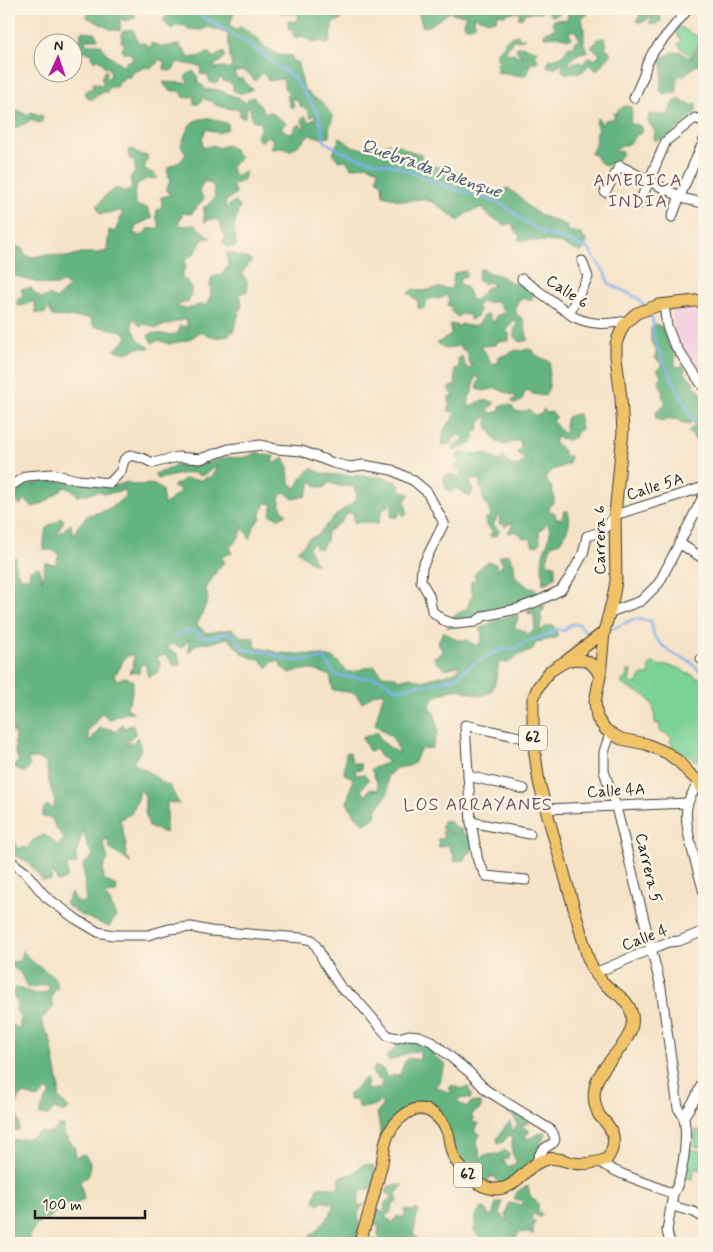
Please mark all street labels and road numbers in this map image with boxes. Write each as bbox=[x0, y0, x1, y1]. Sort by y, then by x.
street label: Calle 6 bbox=[542, 270, 592, 314]
street label: Calle 5A bbox=[624, 468, 686, 506]
street label: Carrera 6 bbox=[590, 505, 611, 575]
road number: 62 bbox=[519, 726, 547, 750]
street label: Calle 4A bbox=[586, 779, 646, 803]
street label: Carrera 5 bbox=[630, 831, 666, 905]
street label: Calle 4 bbox=[619, 920, 671, 956]
road number: 62 bbox=[454, 1162, 482, 1188]

